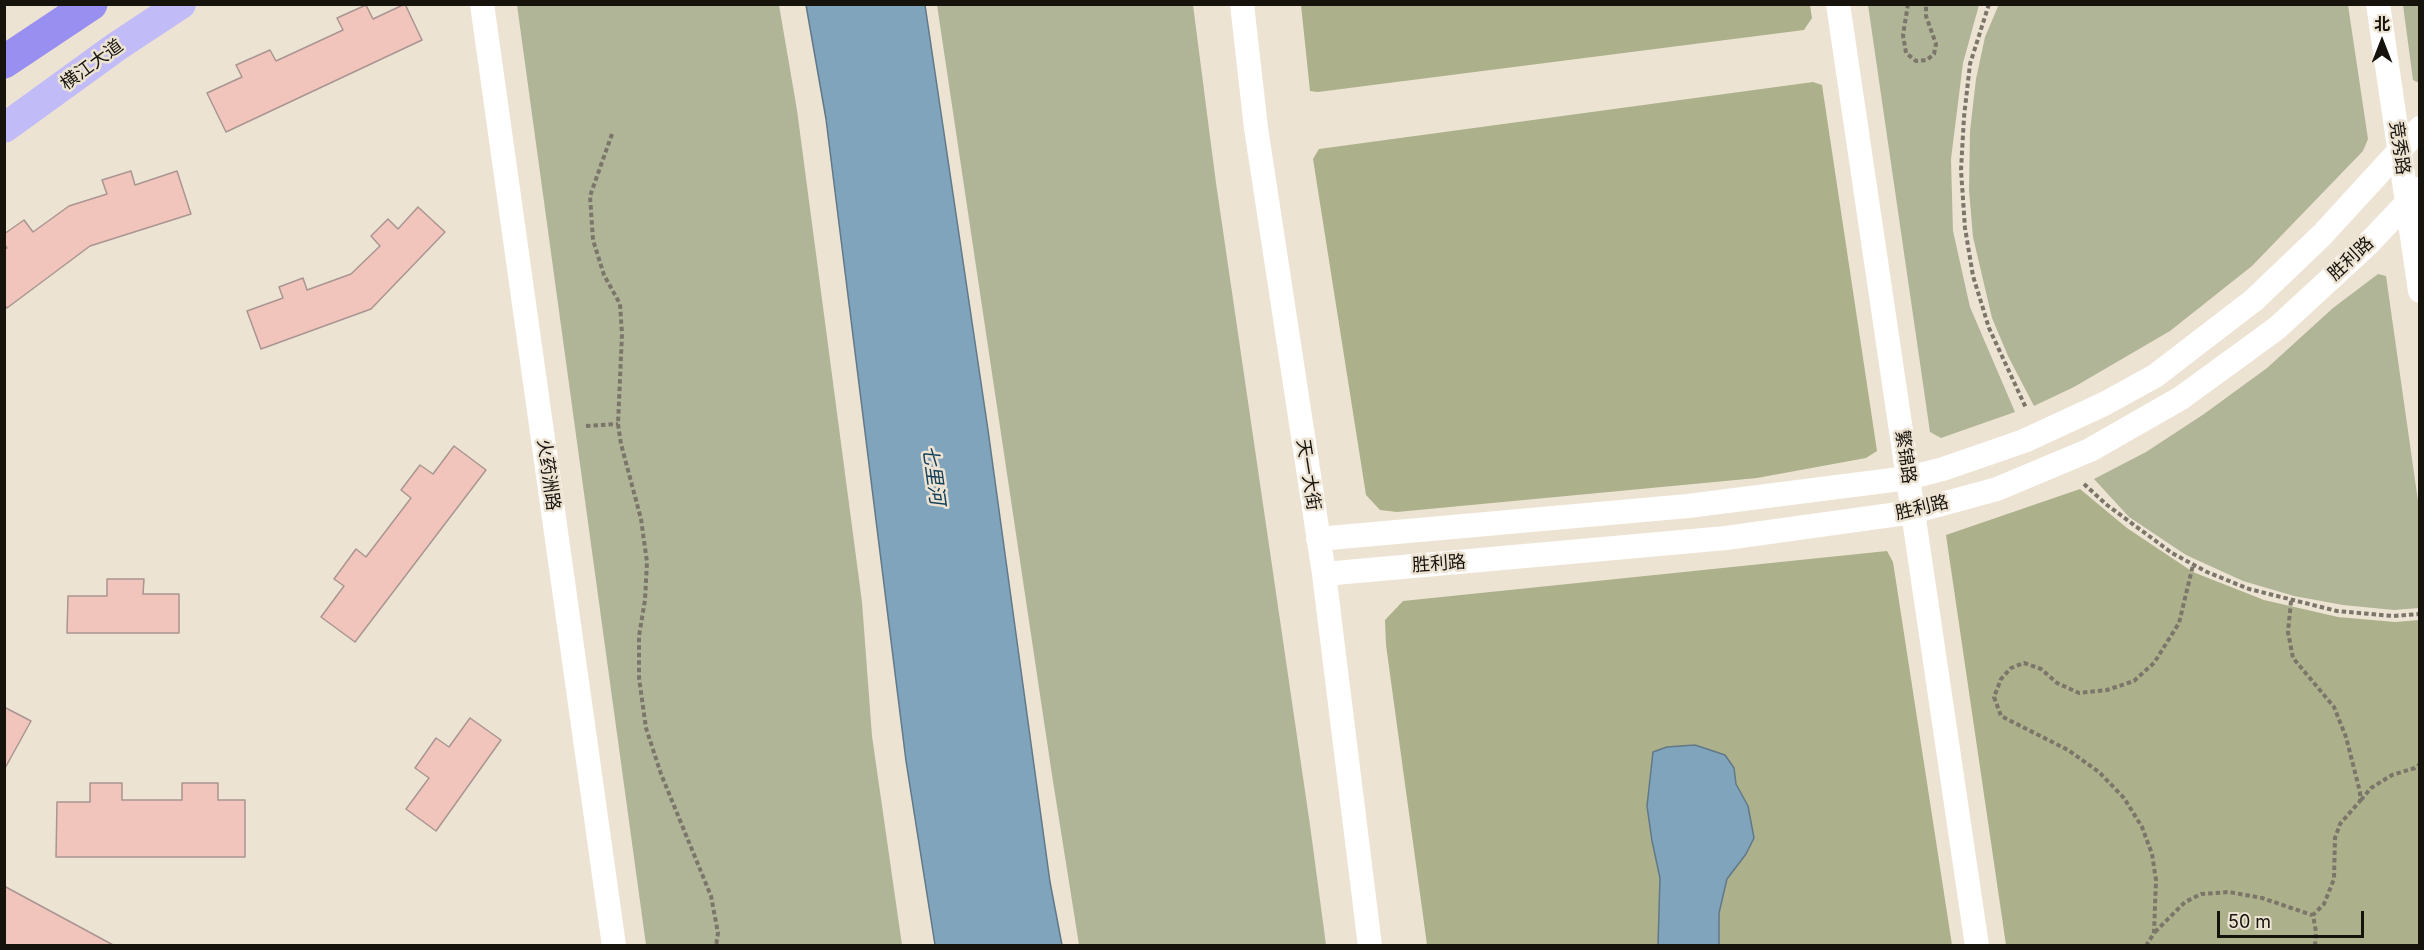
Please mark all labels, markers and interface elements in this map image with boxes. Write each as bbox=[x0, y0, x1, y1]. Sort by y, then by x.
north arrow bbox=[2352, 12, 2412, 72]
text: 北 bbox=[2374, 14, 2390, 34]
street label: 横江大道 bbox=[57, 35, 127, 95]
street label: 竞秀路 bbox=[2385, 120, 2413, 176]
street label: 胜利路 bbox=[2324, 233, 2378, 285]
street label: 繁锦路 bbox=[1891, 429, 1919, 485]
street label: 火药洲路 bbox=[532, 438, 564, 512]
street label: 天一大街 bbox=[1292, 438, 1324, 512]
water label: 七里河 bbox=[917, 444, 949, 506]
street label: 胜利路 bbox=[1893, 491, 1951, 525]
street label: 胜利路 bbox=[1411, 551, 1467, 577]
scale bar bbox=[2220, 899, 2367, 937]
text: 50 m bbox=[2228, 911, 2271, 932]

